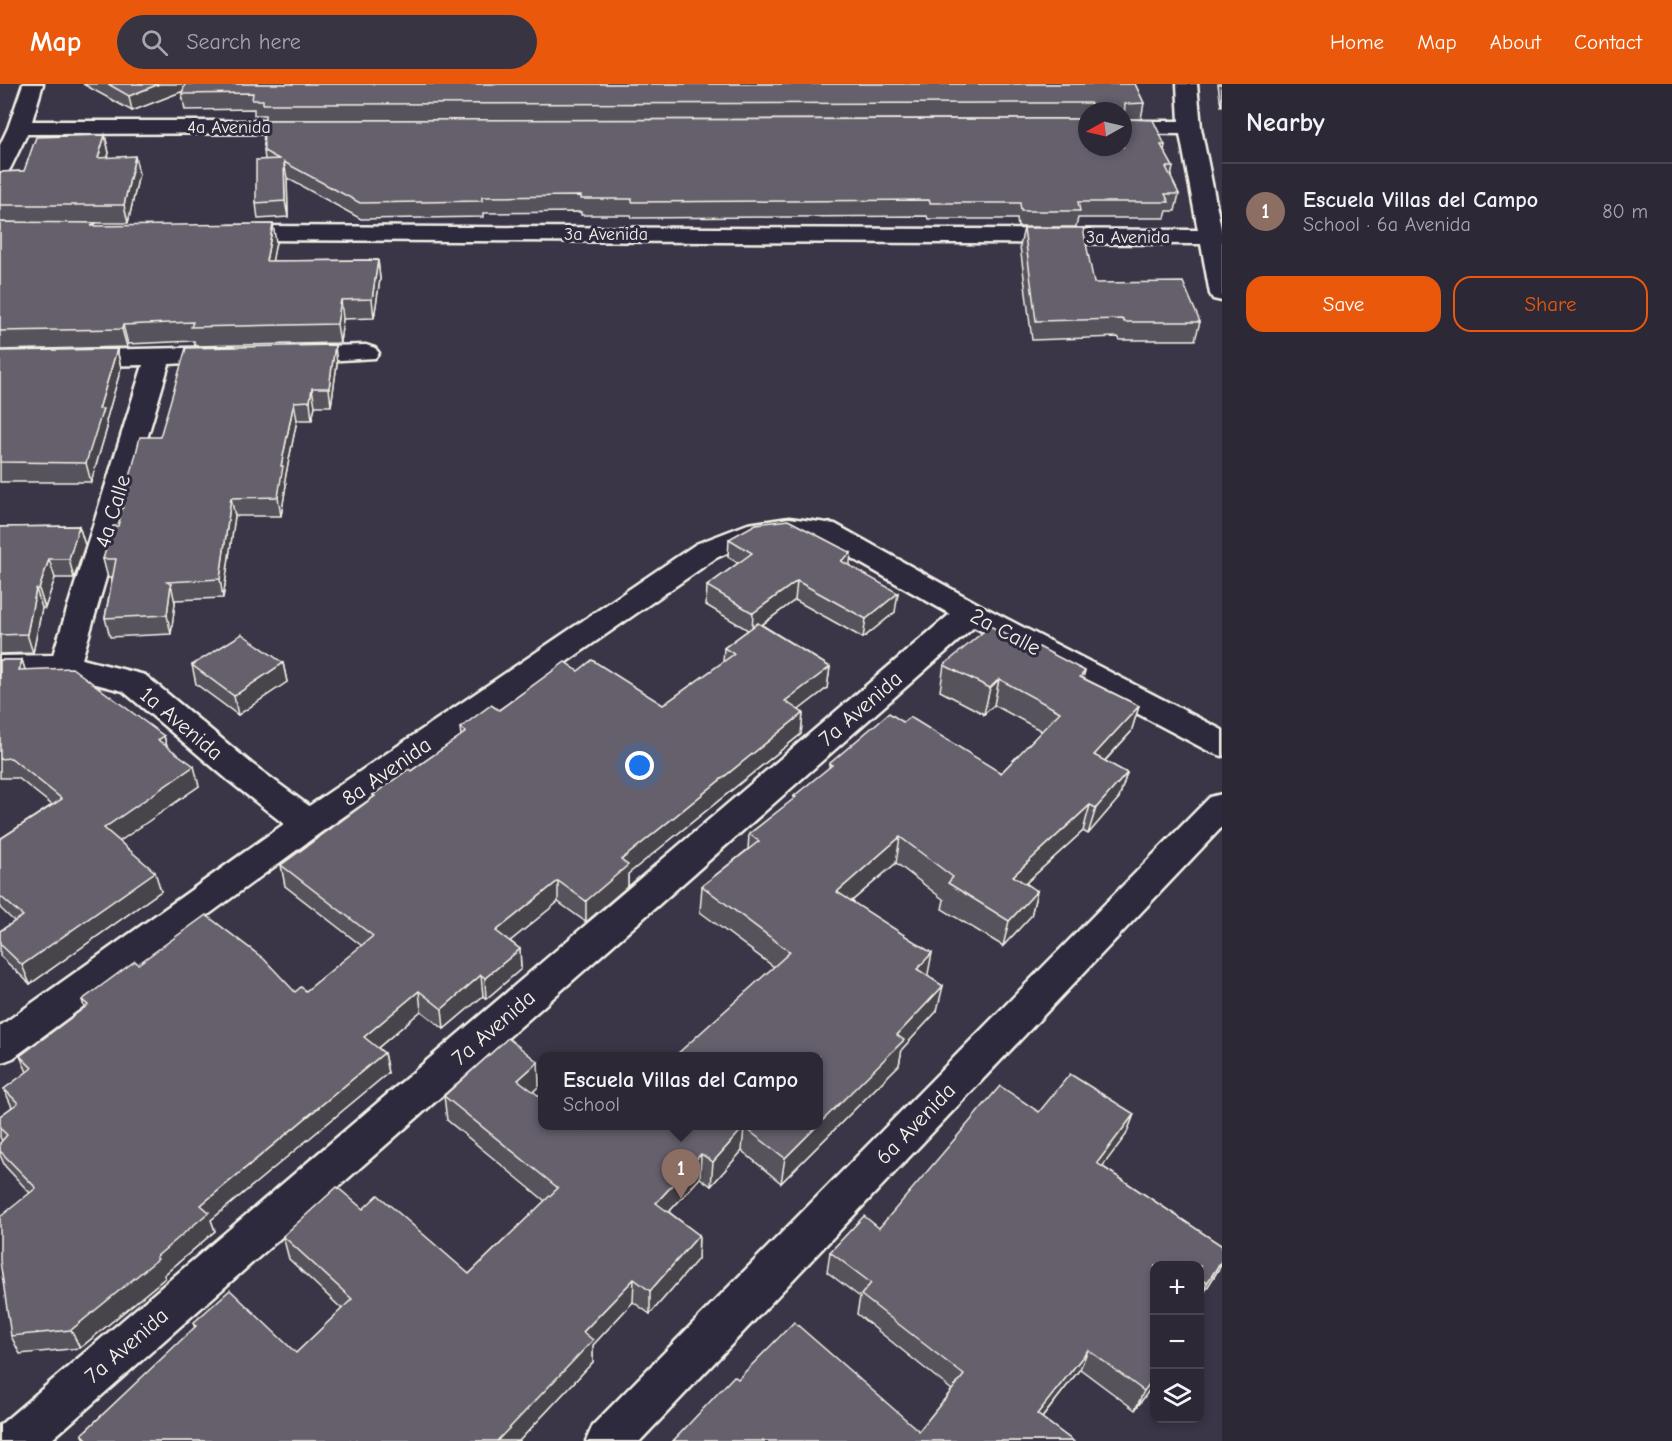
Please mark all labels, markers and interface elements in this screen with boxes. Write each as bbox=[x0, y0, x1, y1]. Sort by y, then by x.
search box bbox=[117, 15, 537, 69]
text: Map bbox=[30, 26, 81, 58]
icon: search bbox=[138, 26, 171, 59]
text: Search here bbox=[186, 29, 301, 55]
text: Home bbox=[1330, 30, 1384, 54]
text: Map bbox=[1417, 30, 1457, 54]
text: About bbox=[1490, 30, 1541, 54]
text: Contact bbox=[1574, 30, 1642, 54]
north arrow bbox=[1078, 102, 1132, 156]
text: Nearby bbox=[1246, 108, 1325, 138]
street label: 4a Avenida bbox=[187, 117, 271, 138]
text: Escuela Villas del Campo bbox=[1303, 187, 1538, 213]
text: 1 bbox=[1262, 200, 1269, 223]
text: 80 m bbox=[1602, 200, 1648, 223]
text: School · 6a Avenida bbox=[1303, 213, 1471, 236]
street label: 3a Avenida bbox=[564, 224, 648, 245]
street label: 3a Avenida bbox=[1086, 227, 1170, 248]
button: Save bbox=[1246, 276, 1441, 332]
button: Share bbox=[1453, 276, 1648, 332]
street label: 4a Calle bbox=[90, 472, 136, 551]
street label: 2a Calle bbox=[966, 603, 1045, 661]
street label: 7a Avenida bbox=[814, 666, 908, 752]
street label: 1a Avenida bbox=[135, 682, 228, 766]
street label: 8a Avenida bbox=[337, 732, 436, 812]
your location bbox=[625, 751, 654, 780]
street label: 7a Avenida bbox=[447, 985, 541, 1071]
popup bbox=[538, 1052, 823, 1130]
text: Escuela Villas del Campo bbox=[563, 1067, 798, 1093]
street label: 6a Avenida bbox=[870, 1077, 961, 1170]
text: School bbox=[563, 1093, 620, 1116]
pin: 1 bbox=[662, 1150, 700, 1199]
map controls bbox=[1150, 1261, 1204, 1423]
button: + bbox=[1150, 1261, 1204, 1315]
street label: 7a Avenida bbox=[80, 1303, 174, 1389]
button: − bbox=[1150, 1315, 1204, 1369]
button: layers bbox=[1150, 1369, 1204, 1423]

